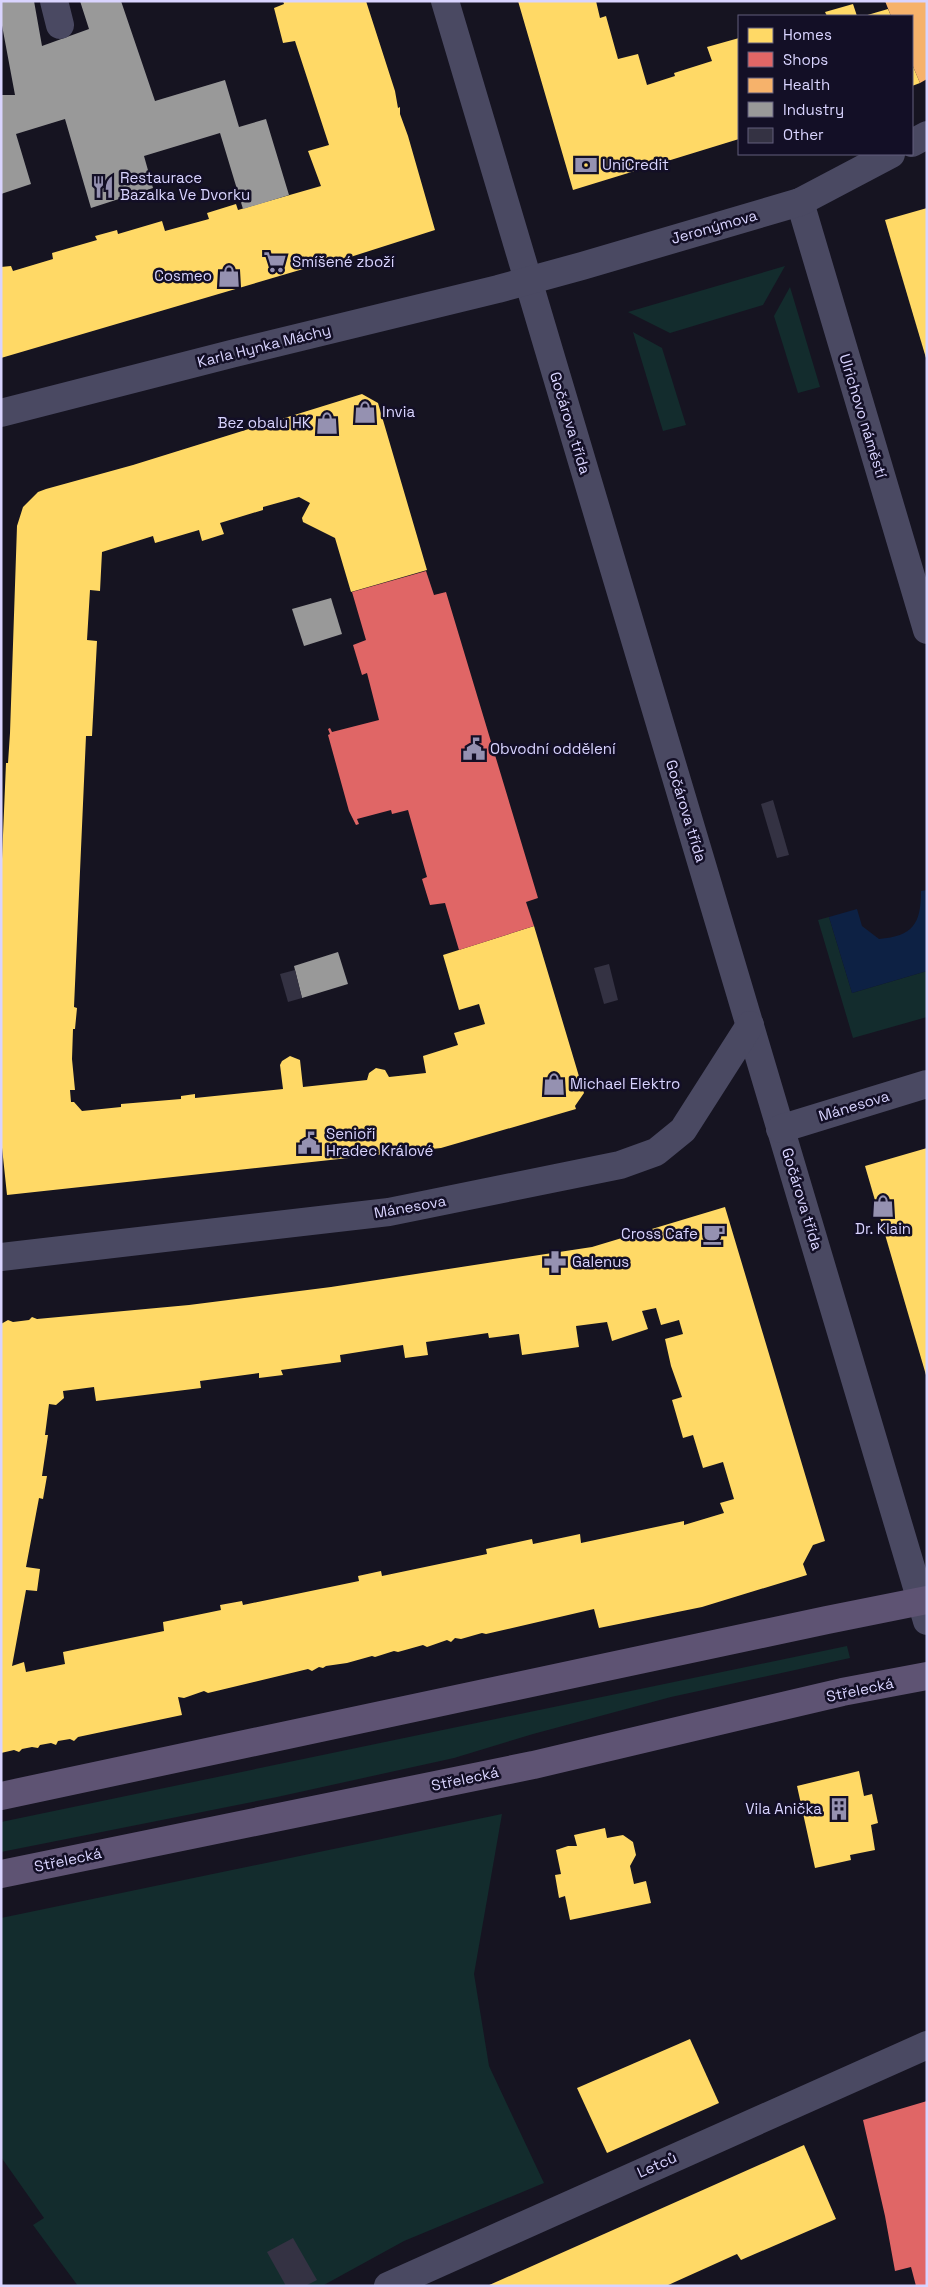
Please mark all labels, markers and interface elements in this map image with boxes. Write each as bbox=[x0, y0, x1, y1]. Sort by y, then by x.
legend bbox=[738, 15, 913, 155]
text: Homes bbox=[783, 25, 832, 44]
text: Shops bbox=[783, 50, 828, 69]
text: Health bbox=[783, 75, 830, 94]
text: Industry bbox=[783, 100, 844, 119]
text: Other bbox=[783, 125, 824, 144]
bank icon: UniCredit bbox=[573, 152, 599, 178]
place label: UniCredit bbox=[602, 155, 669, 174]
place label: Restaurace Bazalka Ve Dvorku bbox=[120, 168, 250, 204]
restaurant icon: Restaurace Bazalka Ve Dvorku bbox=[90, 174, 116, 200]
street label: Jeronýmova bbox=[669, 205, 759, 248]
supermarket icon: Smíšené zboží bbox=[262, 249, 288, 275]
place label: Smíšené zboží bbox=[292, 252, 395, 271]
shop icon: Cosmeo bbox=[216, 263, 242, 289]
place label: Cosmeo bbox=[154, 266, 212, 285]
street label: Karla Hynka Máchy bbox=[195, 320, 333, 371]
street label: Ulrichovo náměstí bbox=[836, 351, 892, 481]
street label: Gočárova třída bbox=[546, 369, 595, 477]
shop icon: Invia bbox=[352, 399, 378, 425]
place label: Invia bbox=[382, 402, 415, 421]
shop icon: Bez obalu HK bbox=[314, 410, 340, 436]
place label: Bez obalu HK bbox=[218, 413, 311, 432]
public building icon: Obvodní oddělení bbox=[461, 736, 487, 762]
place label: Obvodní oddělení bbox=[490, 739, 616, 758]
street label: Gočárova třída bbox=[662, 757, 711, 865]
shop icon: Michael Elektro bbox=[541, 1071, 567, 1097]
place label: Michael Elektro bbox=[570, 1074, 680, 1093]
street label: Mánesova bbox=[816, 1086, 892, 1125]
place label: Senioři Hradec Králové bbox=[326, 1124, 434, 1160]
public building icon: Senioři Hradec Králové bbox=[296, 1130, 322, 1156]
street label: Gočárova třída bbox=[778, 1145, 827, 1253]
street label: Mánesova bbox=[372, 1191, 448, 1222]
shop icon: Dr. Klain bbox=[870, 1193, 896, 1219]
place label: Dr. Klain bbox=[855, 1219, 911, 1238]
cafe icon: Cross Cafe bbox=[701, 1221, 727, 1247]
place label: Cross Cafe bbox=[621, 1224, 698, 1243]
pharmacy icon: Galenus bbox=[542, 1249, 568, 1275]
place label: Galenus bbox=[572, 1252, 629, 1271]
street label: Střelecká bbox=[824, 1673, 896, 1706]
street label: Střelecká bbox=[429, 1762, 501, 1795]
building icon: Vila Anička bbox=[826, 1796, 852, 1822]
place label: Vila Anička bbox=[745, 1799, 822, 1818]
street label: Střelecká bbox=[32, 1843, 104, 1876]
street label: Letců bbox=[634, 2147, 680, 2182]

